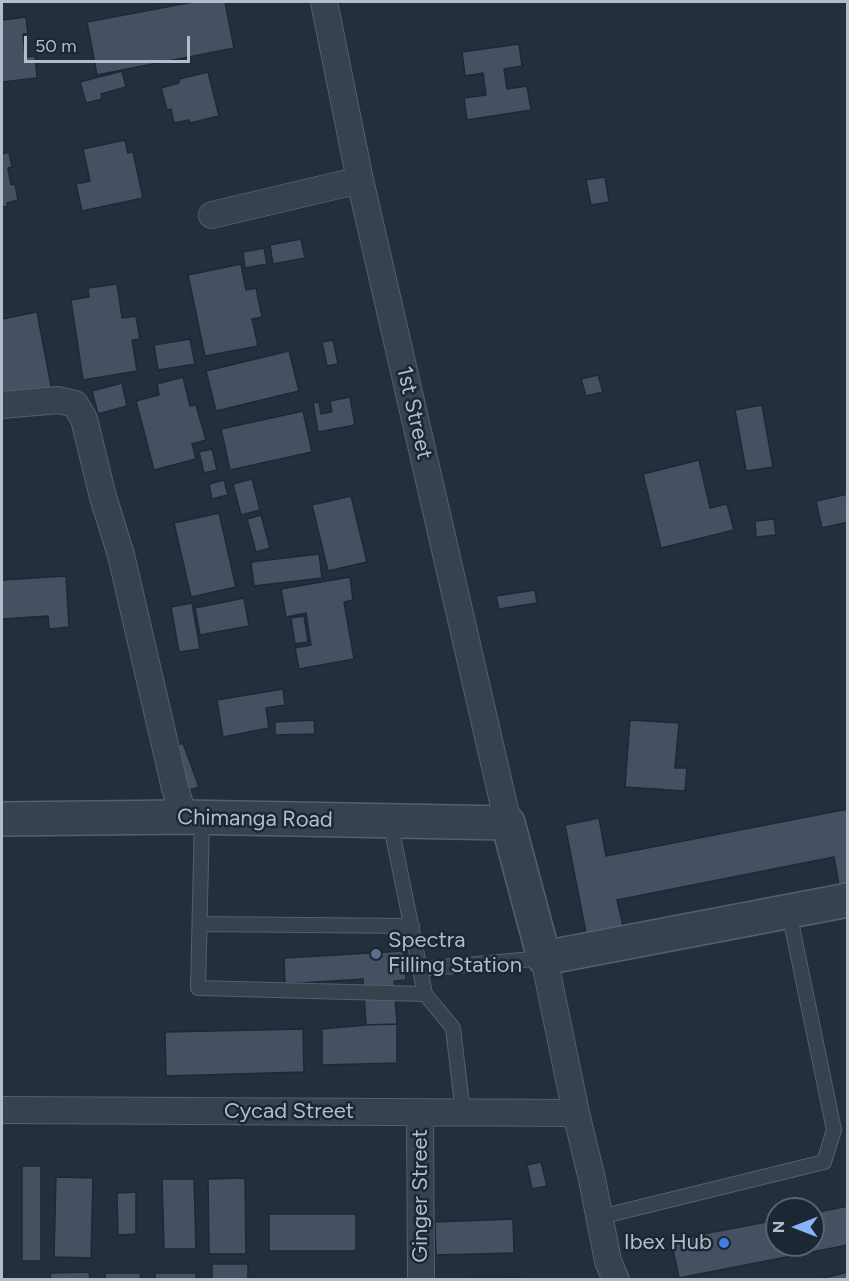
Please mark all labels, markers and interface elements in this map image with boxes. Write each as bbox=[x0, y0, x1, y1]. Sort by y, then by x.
scale bar bbox=[27, 24, 194, 62]
text: 50 m bbox=[35, 35, 77, 57]
street label: 1st Street bbox=[390, 364, 438, 462]
street label: Chimanga Road bbox=[177, 804, 333, 834]
place label: Spectra Filling Station bbox=[388, 928, 522, 980]
marker: Spectra Filling Station bbox=[369, 947, 383, 961]
street label: Cycad Street bbox=[224, 1099, 354, 1125]
street label: Ginger Street bbox=[408, 1129, 434, 1263]
north arrow bbox=[765, 1197, 825, 1257]
text: N bbox=[769, 1221, 788, 1233]
place label: Ibex Hub bbox=[624, 1230, 712, 1256]
marker: Ibex Hub bbox=[717, 1236, 731, 1250]

